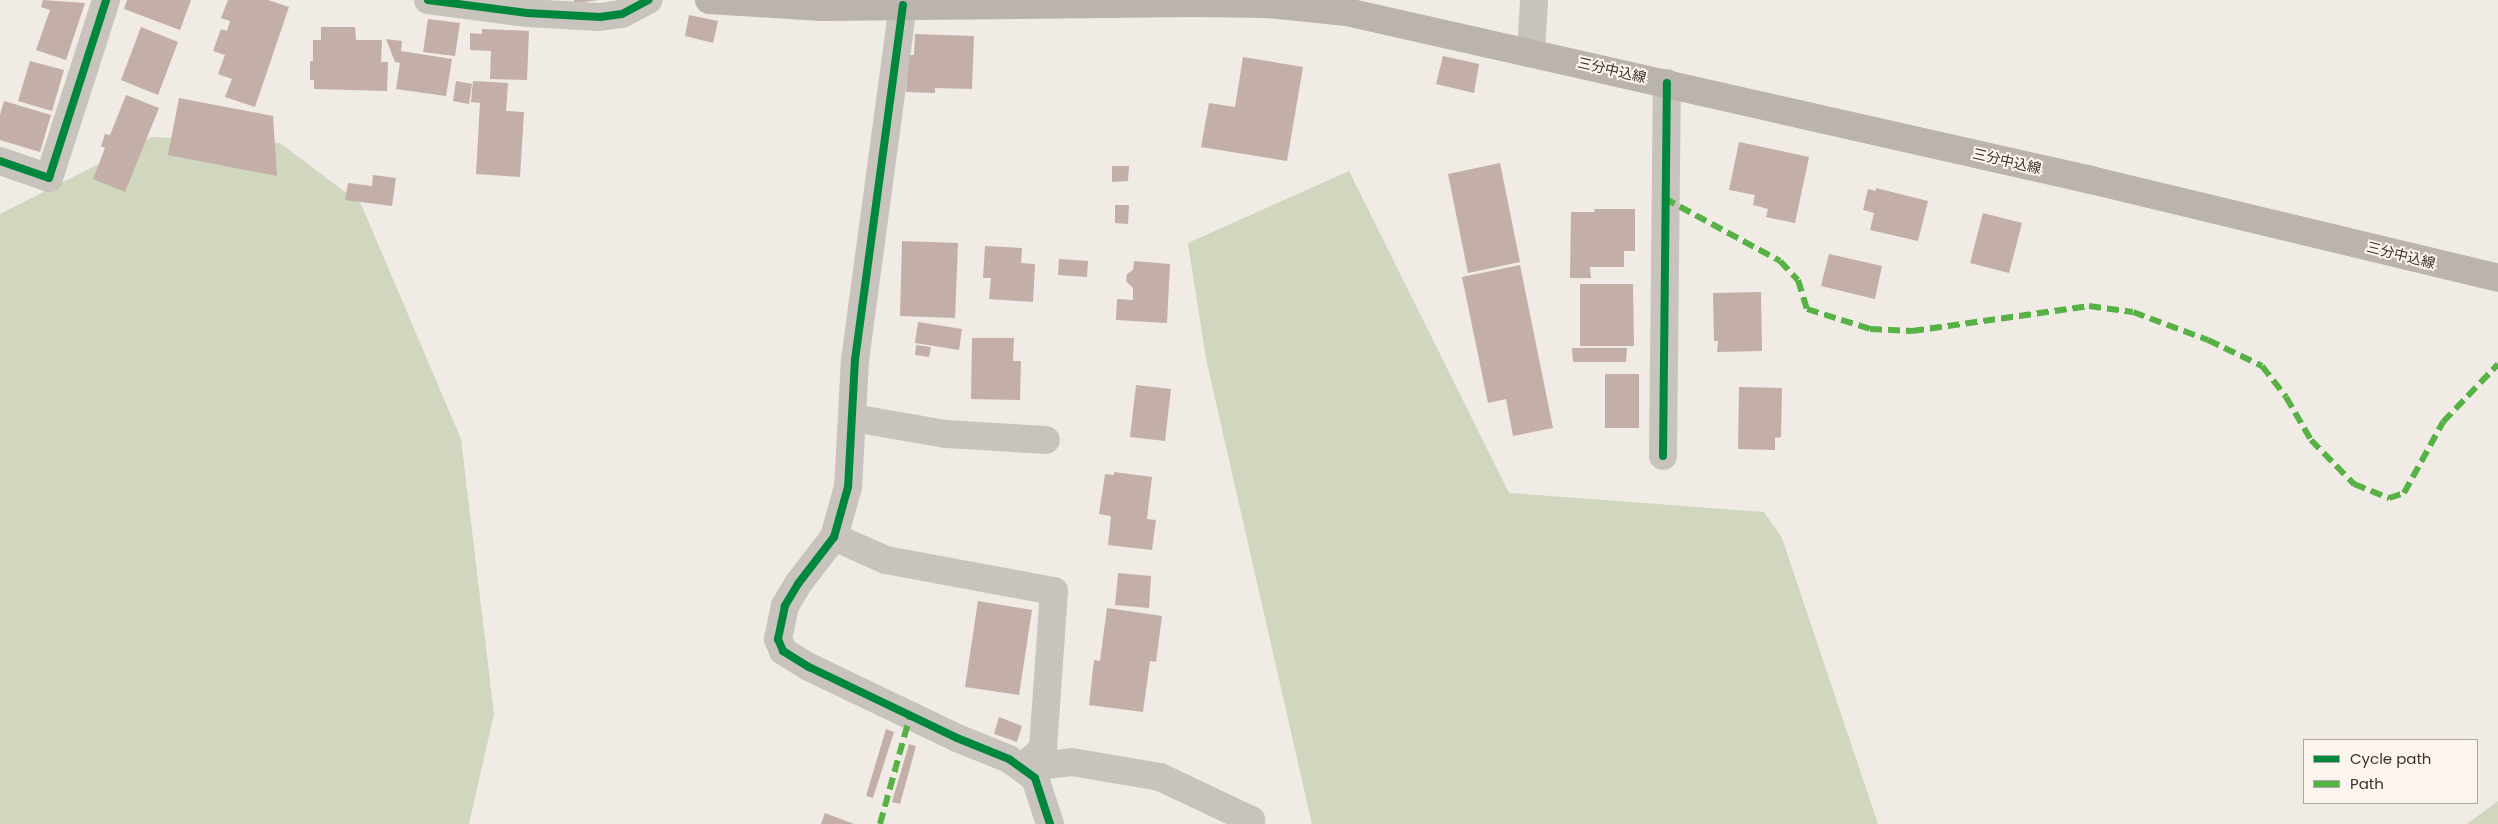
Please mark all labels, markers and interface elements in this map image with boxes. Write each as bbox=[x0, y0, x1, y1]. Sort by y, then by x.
street label: 三分中込線 bbox=[1576, 54, 1648, 86]
street label: 三分中込線 bbox=[1971, 145, 2043, 177]
street label: 三分中込線 bbox=[2365, 238, 2437, 272]
legend bbox=[2303, 739, 2478, 804]
text: Cycle path bbox=[2350, 748, 2431, 769]
text: Path bbox=[2350, 773, 2384, 794]

